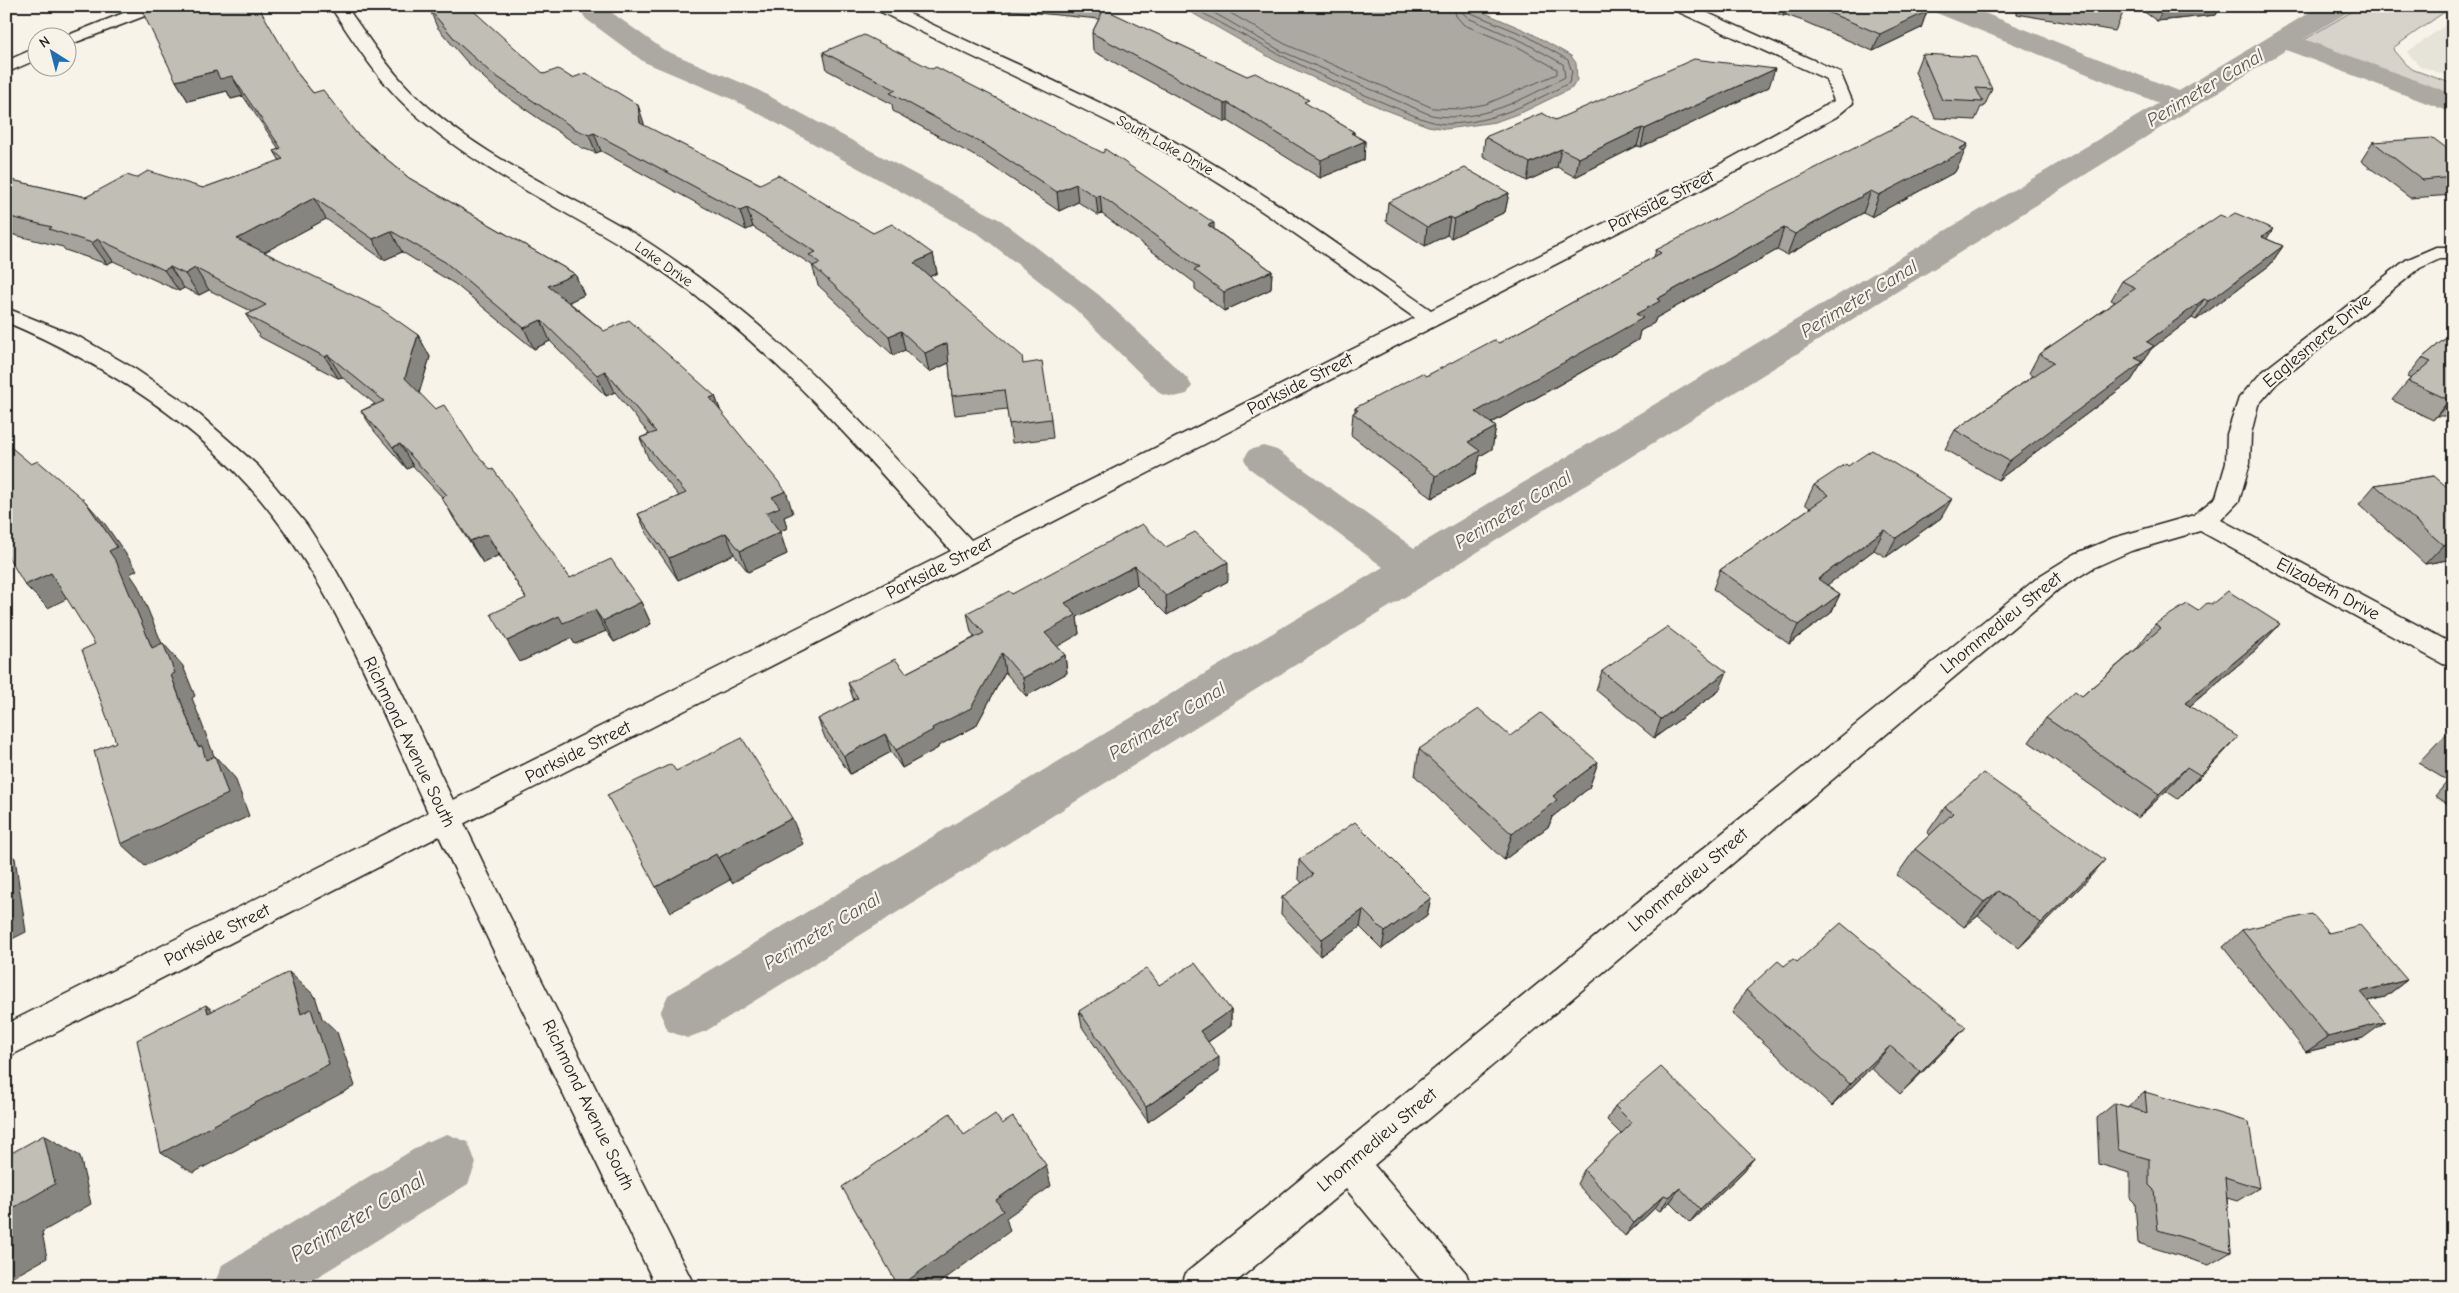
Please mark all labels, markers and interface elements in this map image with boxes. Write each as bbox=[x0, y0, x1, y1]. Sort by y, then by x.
north arrow bbox=[28, 28, 78, 78]
text: N bbox=[36, 32, 53, 51]
water label: Perimeter Canal bbox=[2143, 44, 2268, 131]
street label: South Lake Drive bbox=[1113, 111, 1217, 179]
street label: Parkside Street bbox=[1605, 165, 1718, 237]
street label: Lake Drive bbox=[631, 237, 697, 291]
water label: Perimeter Canal bbox=[1797, 255, 1922, 342]
street label: Eaglesmere Drive bbox=[2259, 290, 2375, 392]
street label: Parkside Street bbox=[1244, 348, 1357, 420]
water label: Perimeter Canal bbox=[1451, 466, 1576, 553]
street label: Parkside Street bbox=[883, 532, 996, 604]
street label: Elizabeth Drive bbox=[2273, 553, 2383, 625]
street label: Lhommedieu Street bbox=[1936, 567, 2067, 678]
street label: Richmond Avenue South bbox=[359, 653, 459, 831]
water label: Perimeter Canal bbox=[1105, 677, 1230, 764]
street label: Parkside Street bbox=[522, 716, 635, 788]
street label: Lhommedieu Street bbox=[1624, 823, 1753, 936]
water label: Perimeter Canal bbox=[760, 887, 885, 974]
street label: Parkside Street bbox=[161, 899, 274, 971]
street label: Richmond Avenue South bbox=[538, 1016, 638, 1194]
street label: Lhommedieu Street bbox=[1313, 1083, 1442, 1196]
water label: Perimeter Canal bbox=[286, 1166, 431, 1268]

